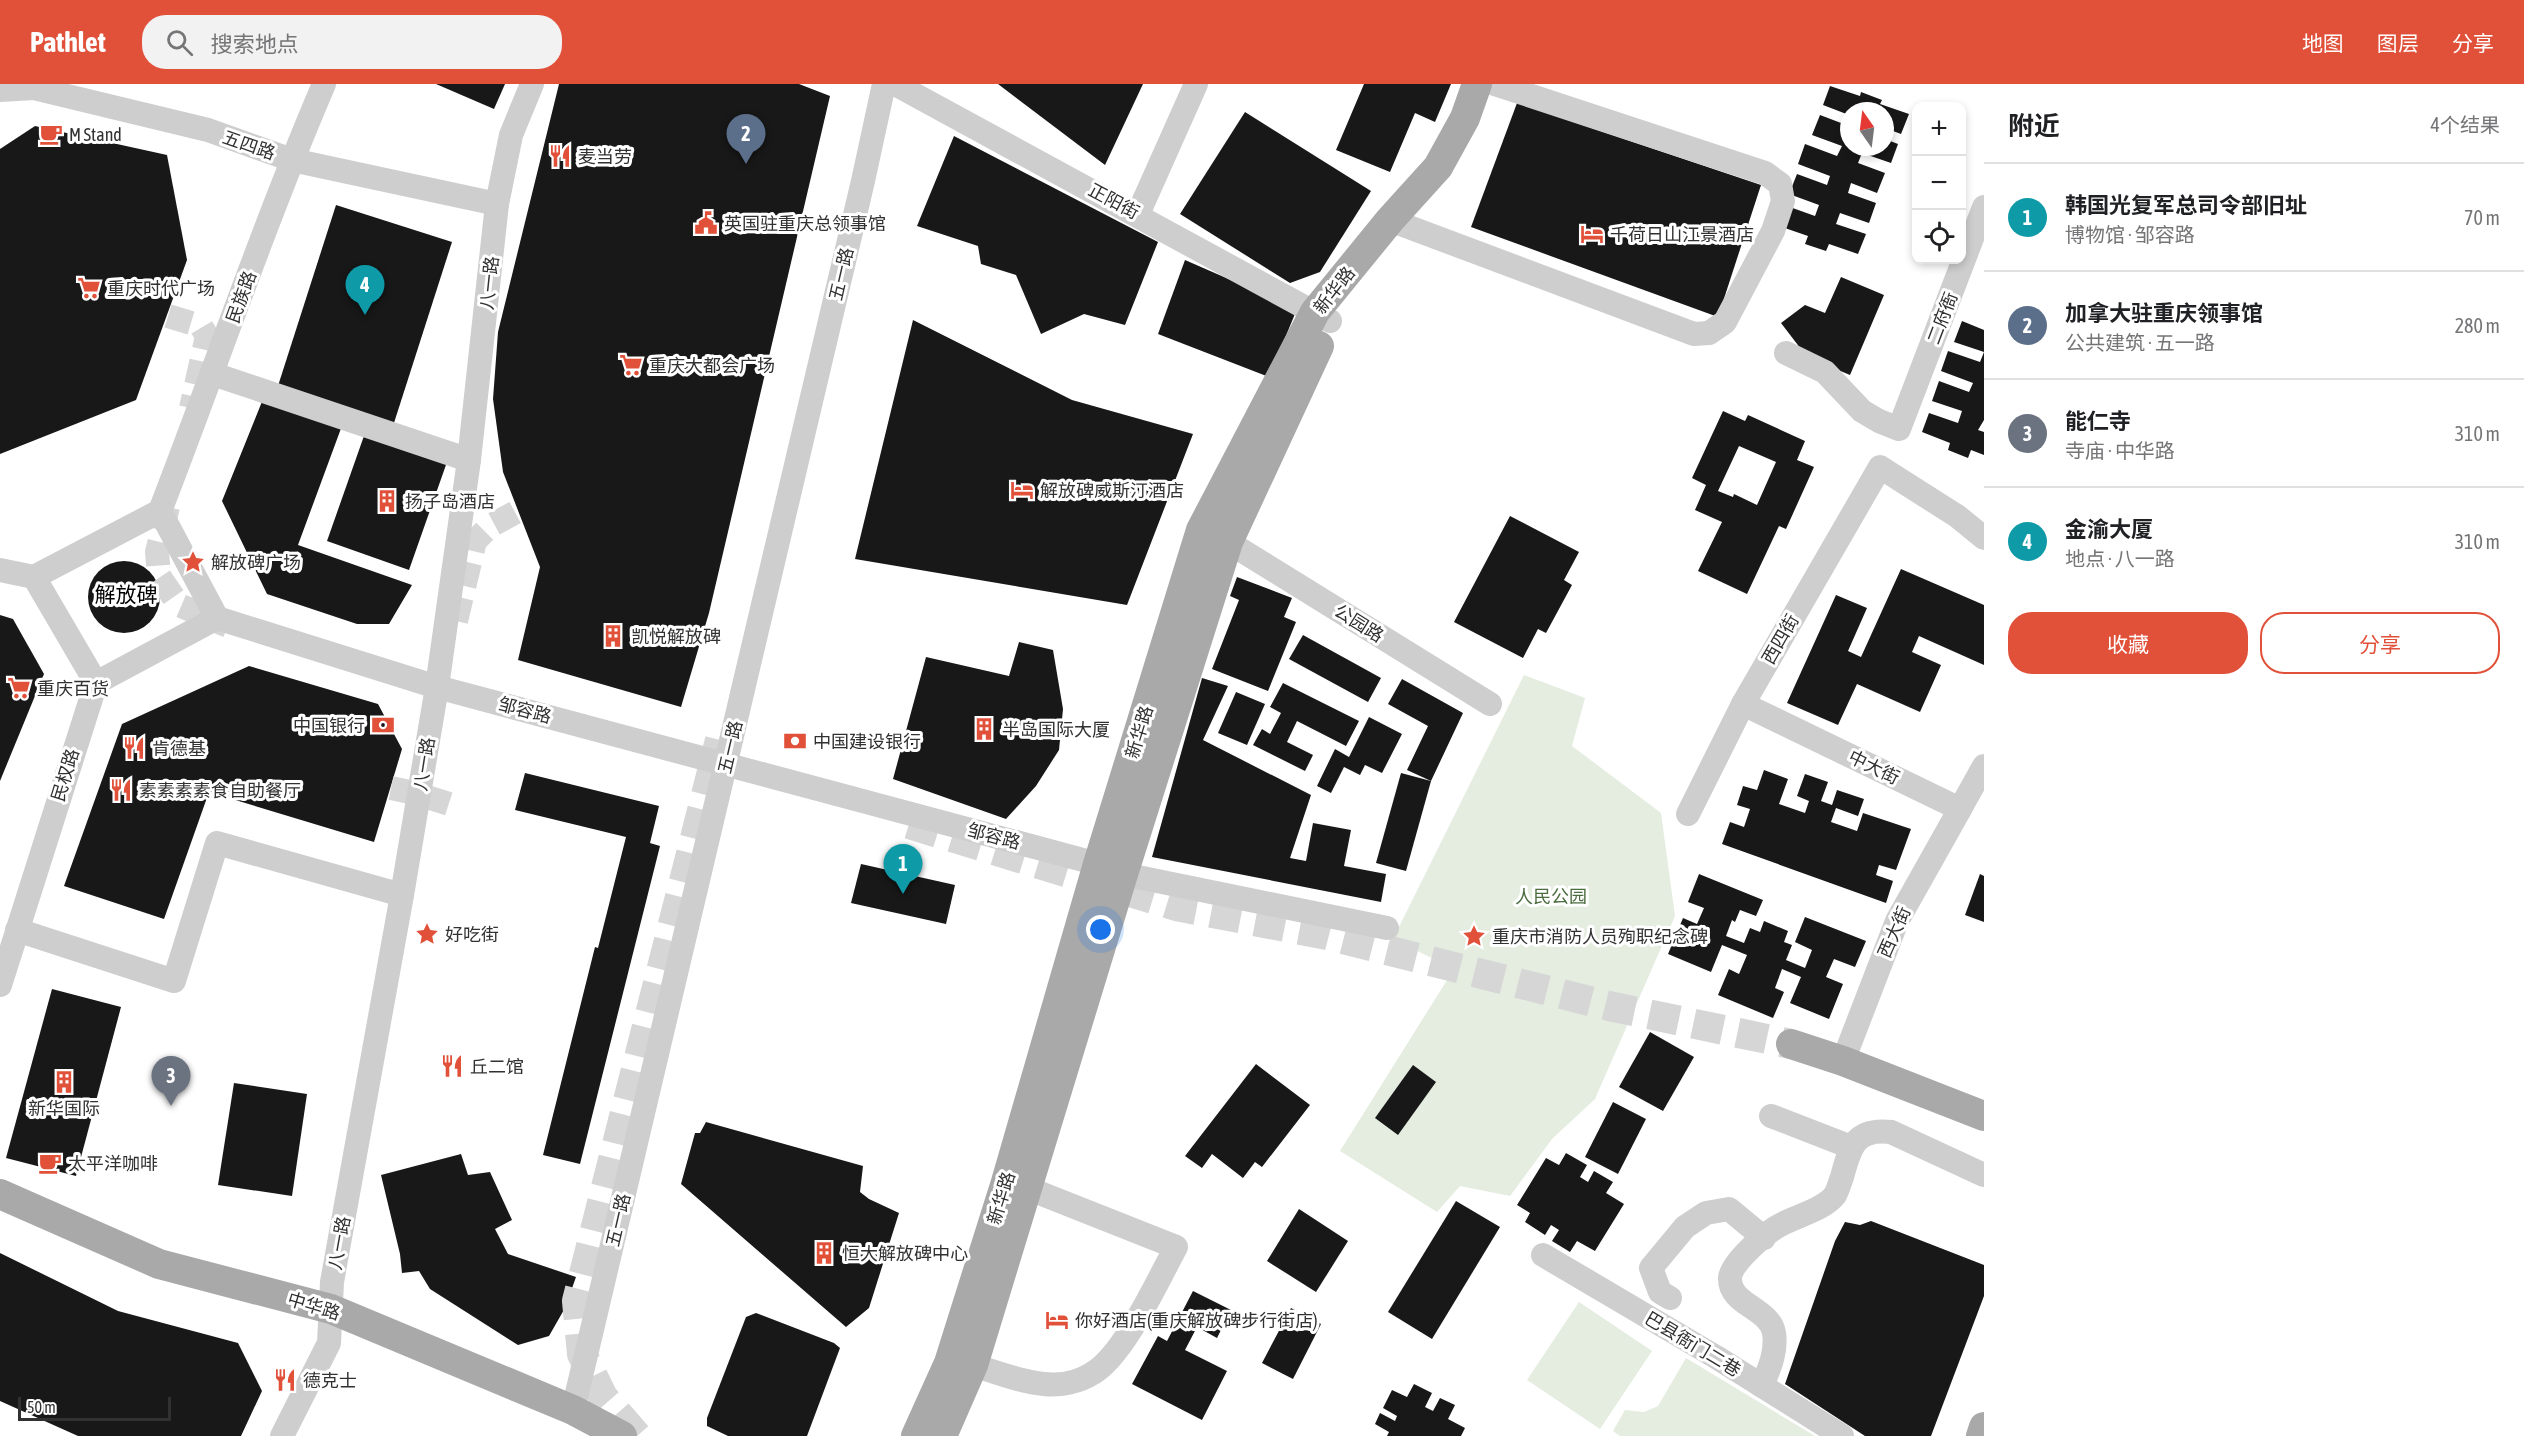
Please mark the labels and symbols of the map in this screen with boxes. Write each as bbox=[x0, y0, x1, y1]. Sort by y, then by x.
north arrow bbox=[1840, 102, 1894, 156]
pin: 2 bbox=[726, 115, 766, 164]
cafe icon: M Stand bbox=[38, 121, 64, 147]
place label: M Stand bbox=[69, 124, 122, 145]
street label: 五四路 bbox=[220, 126, 278, 164]
restaurant icon: 麦当劳 bbox=[547, 143, 573, 169]
place label: 麦当劳 bbox=[578, 146, 632, 167]
street label: 正阳街 bbox=[1085, 179, 1143, 223]
public building icon: 英国驻重庆总领事馆 bbox=[693, 210, 719, 236]
place label: 英国驻重庆总领事馆 bbox=[724, 213, 886, 234]
hotel icon: 千荷日山江景酒店 bbox=[1579, 221, 1605, 247]
place label: 千荷日山江景酒店 bbox=[1610, 224, 1754, 245]
street label: 五一路 bbox=[825, 245, 857, 303]
street label: 八一路 bbox=[476, 255, 502, 311]
street label: 新华路 bbox=[1309, 262, 1359, 318]
pin: 4 bbox=[346, 266, 385, 315]
street label: 民族路 bbox=[222, 268, 260, 326]
supermarket icon: 重庆时代广场 bbox=[76, 275, 102, 301]
place label: 重庆时代广场 bbox=[107, 278, 215, 299]
street label: 二府衙 bbox=[1923, 289, 1961, 347]
supermarket icon: 重庆大都会广场 bbox=[618, 352, 644, 378]
place label: 重庆大都会广场 bbox=[649, 355, 775, 376]
hotel icon: 解放碑威斯汀酒店 bbox=[1009, 477, 1035, 503]
place label: 解放碑威斯汀酒店 bbox=[1040, 480, 1184, 501]
building icon: 扬子岛酒店 bbox=[374, 488, 400, 514]
place label: 扬子岛酒店 bbox=[405, 491, 495, 512]
place icon: 解放碑广场 bbox=[180, 549, 206, 575]
place label: 解放碑广场 bbox=[211, 552, 301, 573]
district label: 解放碑 bbox=[95, 582, 158, 606]
street label: 公园路 bbox=[1331, 600, 1387, 646]
street label: 西四街 bbox=[1757, 610, 1803, 668]
building icon: 凯悦解放碑 bbox=[600, 623, 626, 649]
place label: 凯悦解放碑 bbox=[631, 626, 721, 647]
supermarket icon: 重庆百货 bbox=[6, 675, 32, 701]
place label: 重庆百货 bbox=[37, 678, 109, 699]
street label: 邹容路 bbox=[496, 693, 554, 727]
street label: 新华路 bbox=[1121, 703, 1157, 761]
bank icon: 中国银行 bbox=[370, 712, 396, 738]
place label: 中国银行 bbox=[293, 715, 365, 736]
building icon: 半岛国际大厦 bbox=[971, 716, 997, 742]
street label: 五一路 bbox=[714, 718, 746, 776]
place label: 半岛国际大厦 bbox=[1002, 719, 1110, 740]
bank icon: 中国建设银行 bbox=[782, 728, 808, 754]
place label: 中国建设银行 bbox=[813, 731, 921, 752]
restaurant icon: 肯德基 bbox=[121, 735, 147, 761]
street label: 八一路 bbox=[409, 736, 439, 792]
place label: 肯德基 bbox=[152, 738, 206, 759]
street label: 民权路 bbox=[47, 746, 83, 804]
street label: 中大街 bbox=[1845, 746, 1903, 788]
restaurant icon: 素素素素食自助餐厅 bbox=[108, 777, 134, 803]
place label: 素素素素食自助餐厅 bbox=[139, 780, 301, 801]
street label: 邹容路 bbox=[965, 819, 1023, 853]
pin: 1 bbox=[884, 844, 922, 894]
park label: 人民公园 bbox=[1515, 886, 1587, 907]
street label: 西大街 bbox=[1873, 903, 1915, 961]
your location bbox=[1086, 915, 1115, 944]
place icon: 好吃街 bbox=[414, 921, 440, 947]
place icon: 重庆市消防人员殉职纪念碑 bbox=[1461, 923, 1487, 949]
place label: 好吃街 bbox=[445, 924, 499, 945]
place label: 重庆市消防人员殉职纪念碑 bbox=[1492, 926, 1708, 947]
restaurant icon: 丘二馆 bbox=[439, 1053, 465, 1079]
pin: 3 bbox=[152, 1056, 190, 1106]
place label: 丘二馆 bbox=[470, 1056, 524, 1077]
building icon: 新华国际 bbox=[51, 1069, 77, 1095]
place label: 新华国际 bbox=[28, 1098, 100, 1119]
cafe icon: 太平洋咖啡 bbox=[37, 1150, 63, 1176]
place label: 太平洋咖啡 bbox=[68, 1153, 158, 1174]
street label: 新华路 bbox=[983, 1169, 1019, 1227]
street label: 五一路 bbox=[602, 1191, 634, 1249]
street label: 八一路 bbox=[324, 1215, 354, 1271]
building icon: 恒大解放碑中心 bbox=[811, 1240, 837, 1266]
place label: 恒大解放碑中心 bbox=[842, 1243, 968, 1264]
street label: 中华路 bbox=[285, 1288, 343, 1324]
hotel icon: 你好酒店(重庆解放碑步行街店) bbox=[1044, 1307, 1070, 1333]
street label: 巴县衙门二巷 bbox=[1641, 1307, 1745, 1381]
place label: 你好酒店(重庆解放碑步行街店) bbox=[1075, 1310, 1318, 1331]
restaurant icon: 德克士 bbox=[272, 1367, 298, 1393]
place label: 德克士 bbox=[303, 1370, 357, 1391]
scale bar bbox=[18, 1394, 171, 1422]

